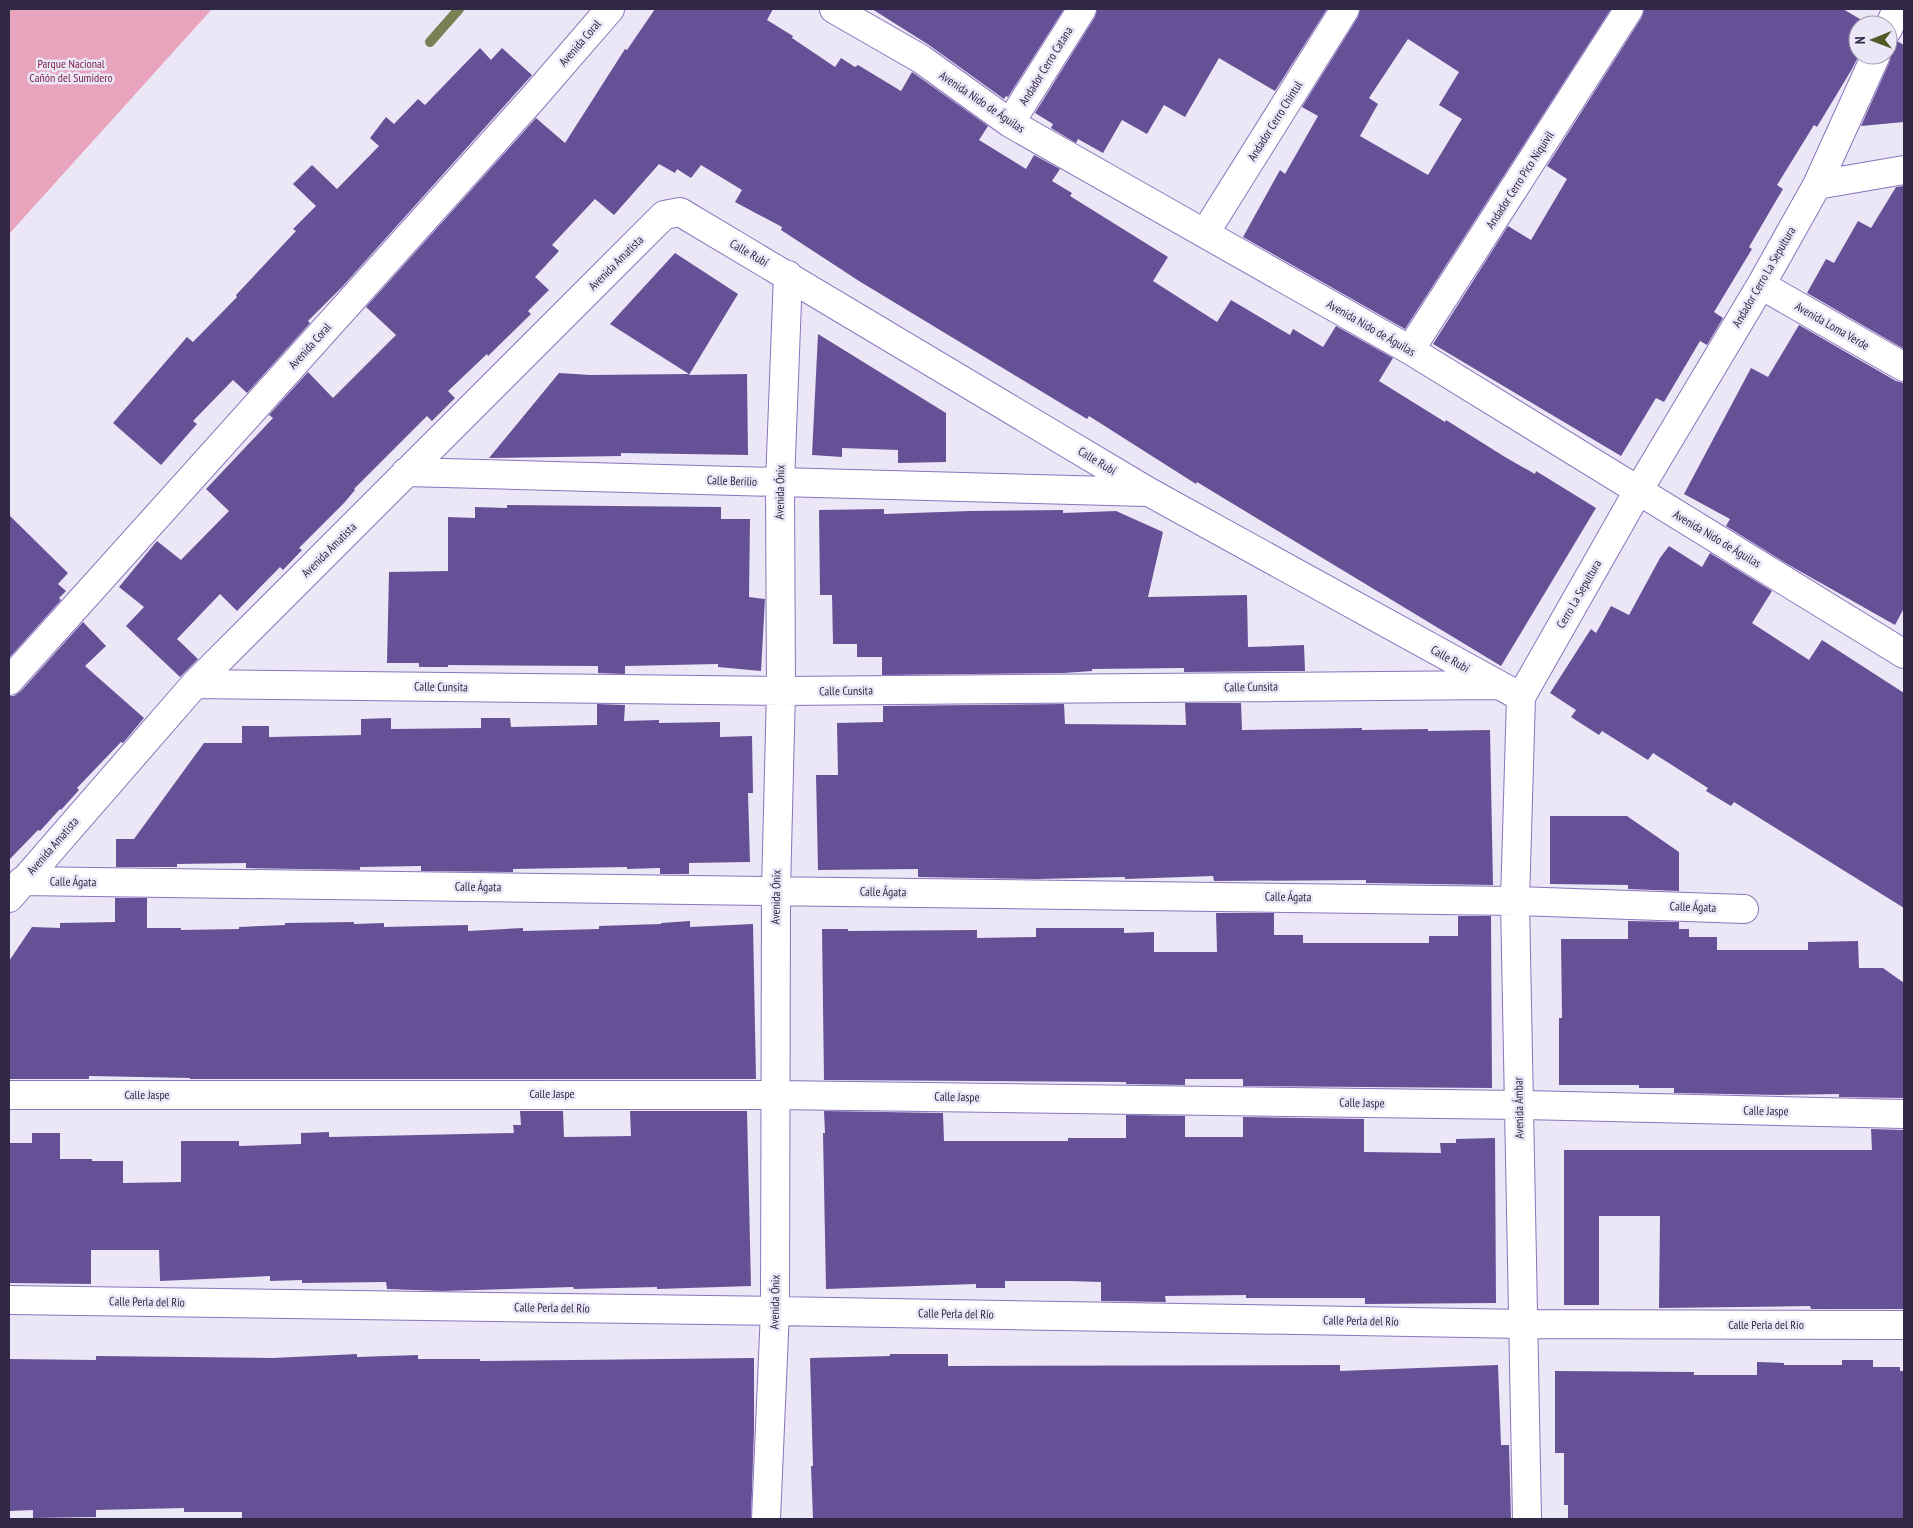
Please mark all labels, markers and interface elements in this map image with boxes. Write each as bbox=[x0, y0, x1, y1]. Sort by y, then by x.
north arrow bbox=[1848, 15, 1898, 65]
street label: Avenida Coral bbox=[555, 16, 604, 69]
street label: Andador Cerro Catana bbox=[1015, 23, 1076, 108]
text: N bbox=[1851, 36, 1869, 44]
park label: Parque Nacional Cañón del Sumidero bbox=[29, 56, 113, 85]
street label: Avenida Nido de Águilas bbox=[937, 67, 1028, 136]
street label: Andador Cerro Chintul bbox=[1244, 78, 1305, 164]
street label: Andador Cerro Pico Niquivil bbox=[1482, 128, 1557, 231]
street label: Andador Cerro La Sepultura bbox=[1729, 224, 1799, 330]
street label: Avenida Amatista bbox=[585, 232, 646, 293]
street label: Calle Rubí bbox=[727, 236, 772, 270]
street label: Avenida Nido de Águilas bbox=[1324, 296, 1418, 359]
street label: Avenida Loma Verde bbox=[1792, 298, 1872, 353]
street label: Avenida Coral bbox=[285, 319, 334, 372]
street label: Calle Rubí bbox=[1075, 443, 1119, 478]
street label: Avenida Ónix bbox=[772, 464, 787, 519]
street label: Calle Berilio bbox=[707, 472, 757, 489]
street label: Avenida Nido de Águilas bbox=[1671, 506, 1764, 571]
street label: Avenida Amatista bbox=[298, 519, 359, 580]
street label: Cerro La Sepultura bbox=[1553, 557, 1604, 631]
street label: Calle Rubí bbox=[1428, 642, 1473, 675]
street label: Calle Cunsita bbox=[414, 679, 468, 694]
street label: Calle Cunsita bbox=[1224, 679, 1278, 694]
street label: Calle Cunsita bbox=[819, 683, 873, 698]
street label: Avenida Amatista bbox=[24, 814, 82, 878]
street label: Avenida Ónix bbox=[768, 869, 783, 924]
street label: Calle Ágata bbox=[50, 874, 97, 889]
street label: Calle Ágata bbox=[455, 879, 502, 894]
street label: Calle Ágata bbox=[860, 884, 907, 899]
street label: Calle Ágata bbox=[1265, 889, 1312, 904]
street label: Calle Ágata bbox=[1669, 898, 1717, 915]
street label: Avenida Ámbar bbox=[1510, 1076, 1527, 1139]
street label: Calle Jaspe bbox=[529, 1086, 575, 1101]
street label: Calle Jaspe bbox=[124, 1087, 170, 1102]
street label: Calle Jaspe bbox=[934, 1089, 980, 1104]
street label: Calle Jaspe bbox=[1339, 1095, 1385, 1110]
street label: Calle Jaspe bbox=[1743, 1103, 1789, 1118]
street label: Avenida Ónix bbox=[767, 1274, 782, 1329]
street label: Calle Perla del Río bbox=[109, 1293, 185, 1310]
street label: Calle Perla del Río bbox=[514, 1299, 590, 1316]
street label: Calle Perla del Río bbox=[918, 1305, 994, 1322]
street label: Calle Perla del Río bbox=[1323, 1312, 1399, 1329]
street label: Calle Perla del Río bbox=[1728, 1317, 1804, 1332]

